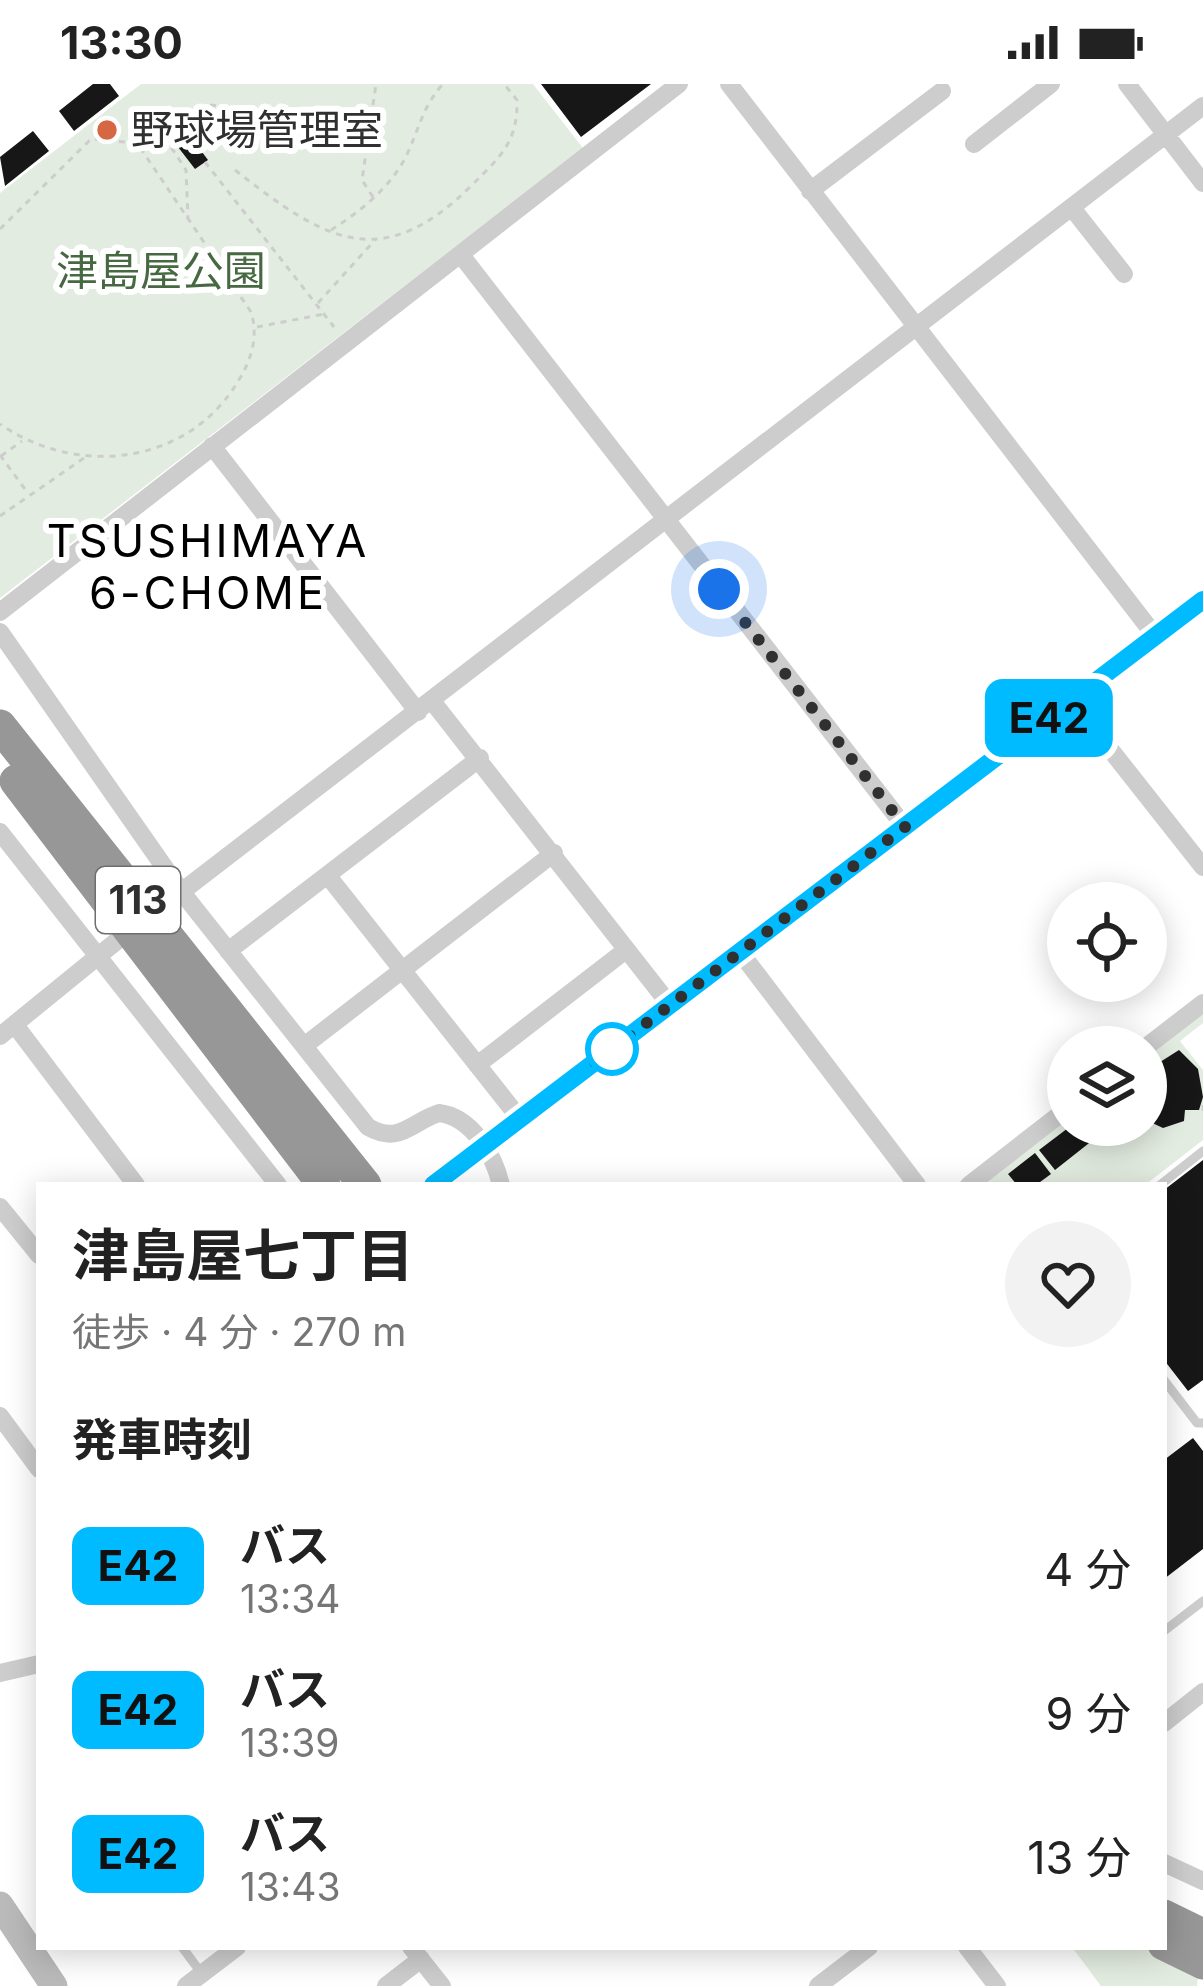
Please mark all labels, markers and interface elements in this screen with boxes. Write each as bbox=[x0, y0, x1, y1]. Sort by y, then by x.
text: 13:30 bbox=[60, 15, 183, 70]
place label: 野球場管理室 bbox=[131, 104, 383, 155]
marker: 野球場管理室 bbox=[94, 117, 120, 143]
park label: 津島屋公園 bbox=[56, 245, 266, 296]
district label: TSUSHIMAYA 6-CHOME bbox=[47, 513, 369, 620]
your location bbox=[689, 559, 749, 619]
line badge: E42 bbox=[980, 679, 1118, 757]
text: E42 bbox=[1009, 692, 1089, 743]
road number: 113 bbox=[96, 867, 180, 933]
map controls bbox=[1047, 882, 1167, 1146]
button: locate bbox=[1047, 882, 1167, 1002]
unlabelled marker bbox=[587, 1024, 637, 1074]
button: layers bbox=[1047, 1026, 1167, 1146]
text: 津島屋七丁目 bbox=[72, 1221, 414, 1290]
button: heart bbox=[1005, 1221, 1131, 1347]
text: 徒歩 · 4 分 · 270 m bbox=[72, 1308, 407, 1355]
text: 発車時刻 bbox=[72, 1412, 252, 1467]
text: バス bbox=[240, 1518, 330, 1573]
text: E42 bbox=[98, 1540, 178, 1591]
text: 4 分 bbox=[1044, 1542, 1131, 1597]
text: 13:34 bbox=[240, 1575, 340, 1622]
text: バス bbox=[240, 1662, 330, 1717]
text: E42 bbox=[98, 1684, 178, 1735]
text: 9 分 bbox=[1045, 1686, 1131, 1741]
text: 13:39 bbox=[240, 1719, 339, 1766]
text: バス bbox=[240, 1806, 330, 1861]
text: E42 bbox=[98, 1828, 178, 1879]
text: 13 分 bbox=[1027, 1830, 1131, 1885]
text: 13:43 bbox=[240, 1863, 340, 1910]

